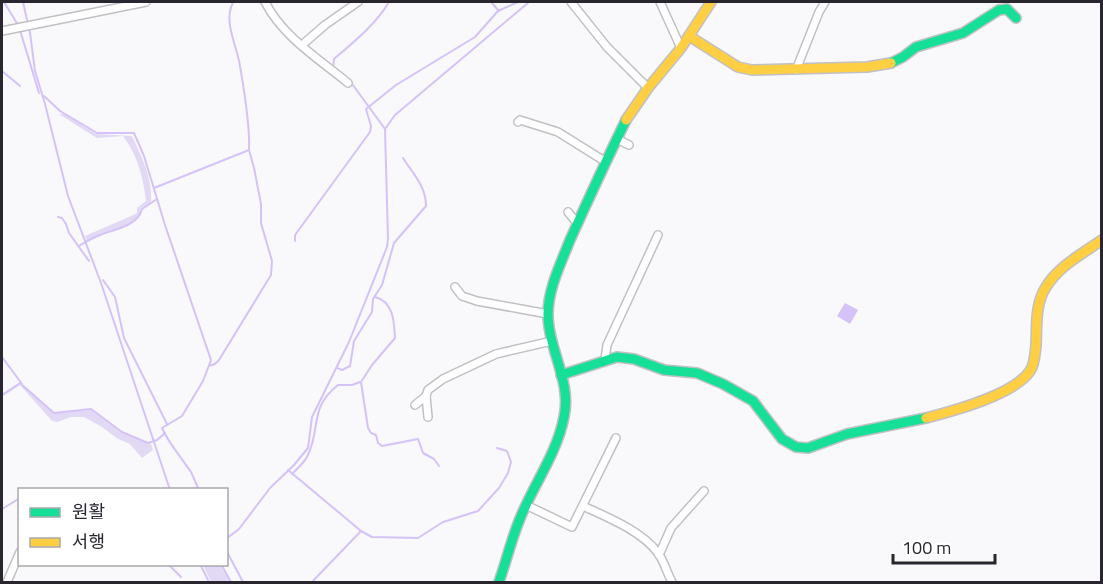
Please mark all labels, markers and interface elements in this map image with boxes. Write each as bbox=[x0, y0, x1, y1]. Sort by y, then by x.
legend bbox=[18, 488, 228, 566]
text: 원활 bbox=[72, 498, 105, 525]
scale bar bbox=[893, 527, 995, 565]
text: 서행 bbox=[72, 528, 105, 555]
text: 100 m bbox=[902, 534, 951, 561]

